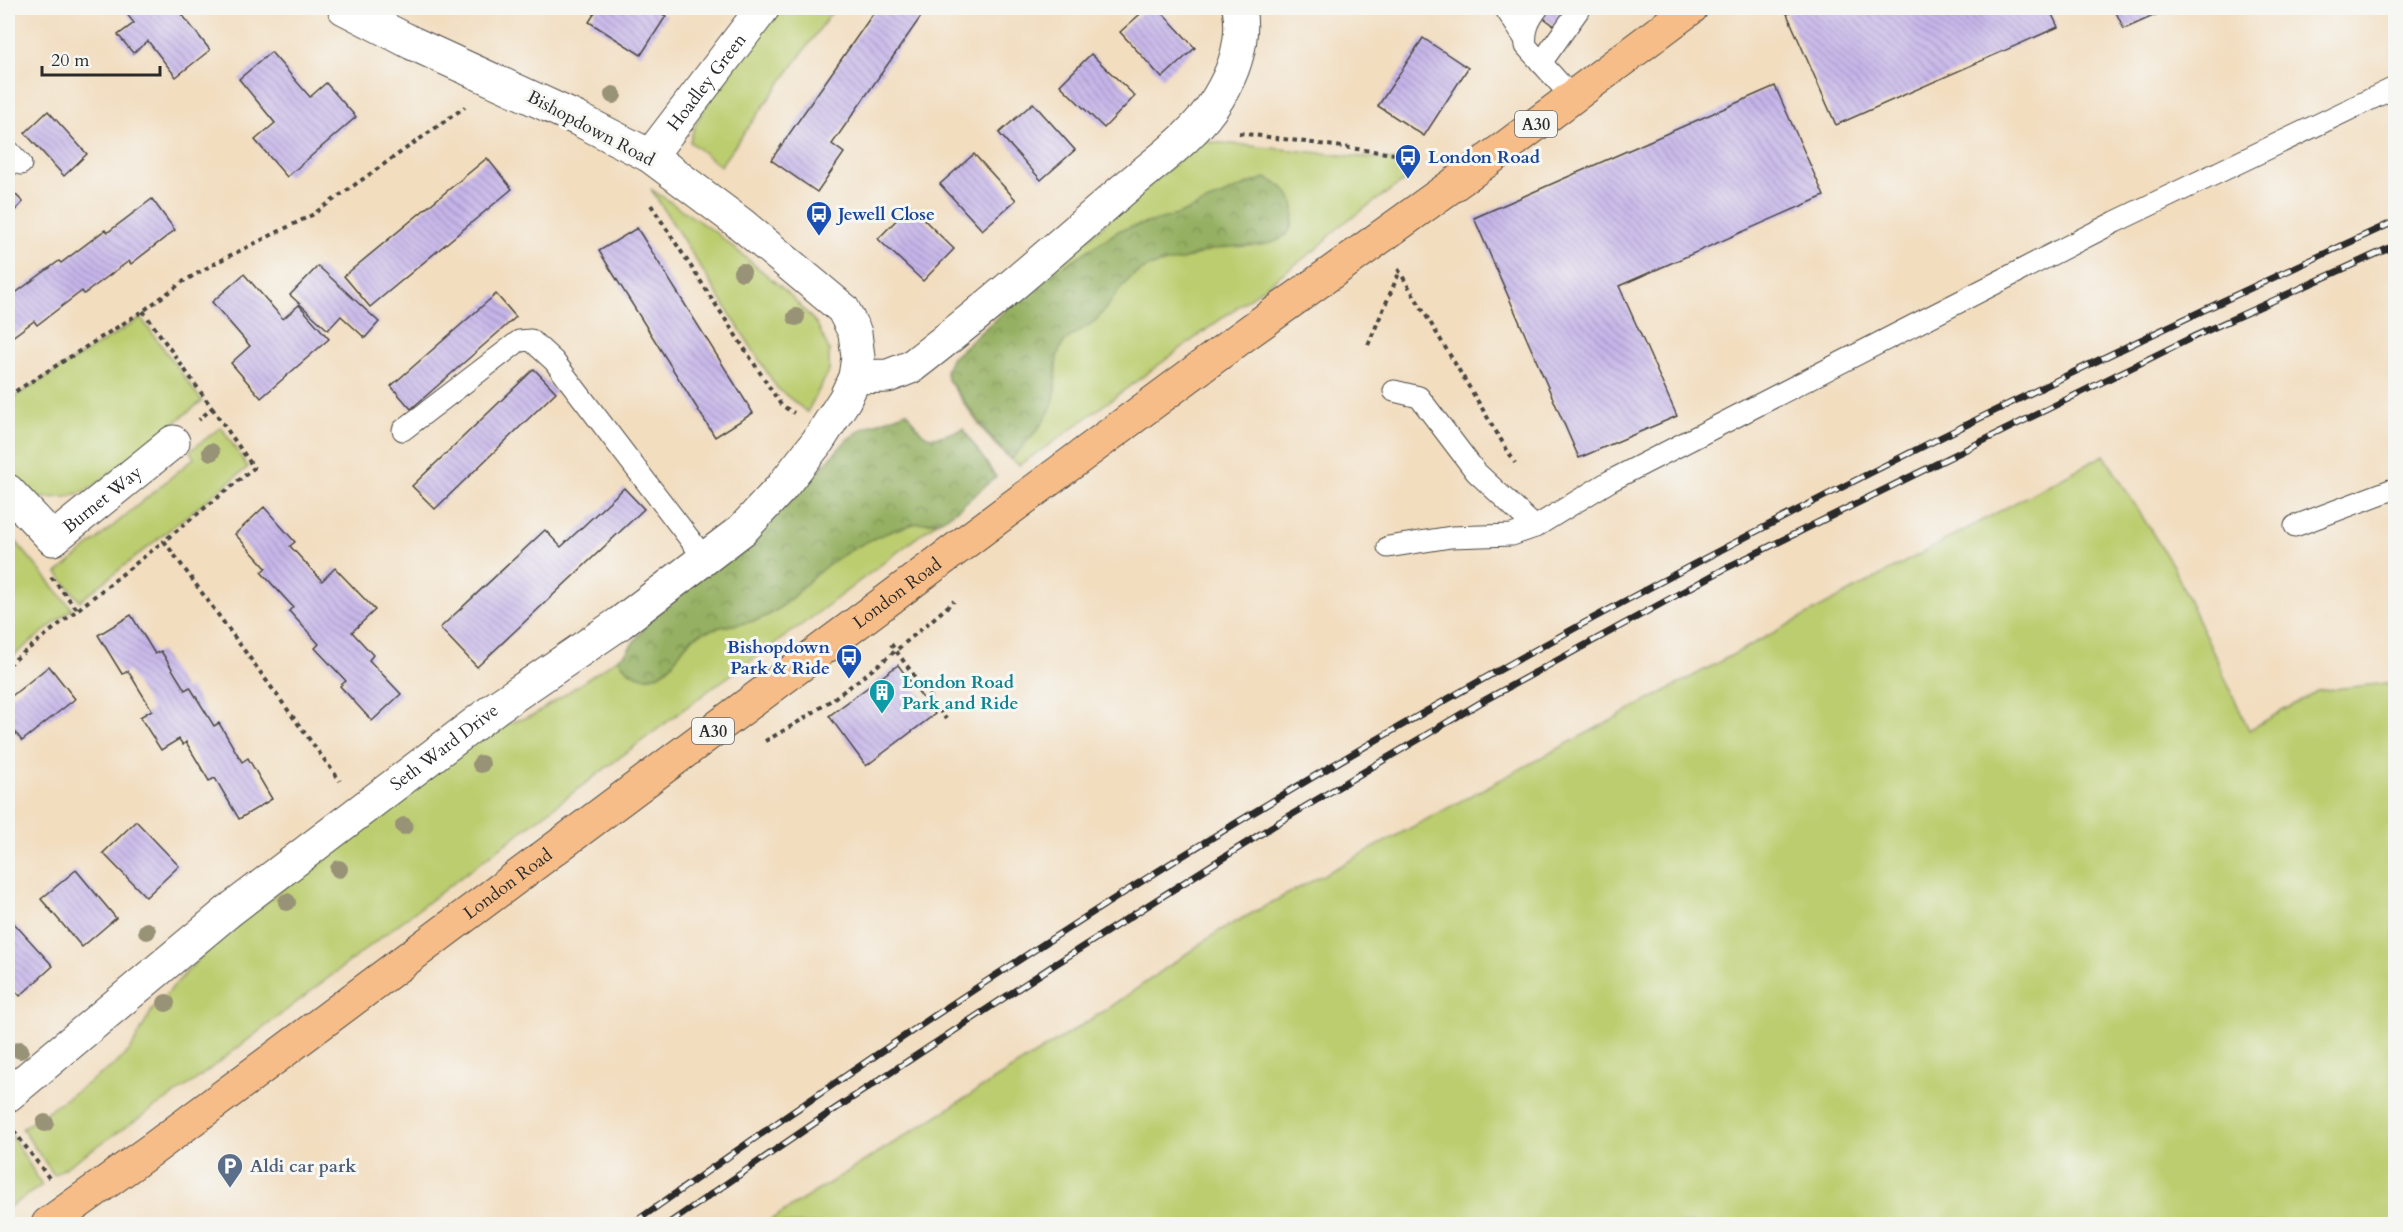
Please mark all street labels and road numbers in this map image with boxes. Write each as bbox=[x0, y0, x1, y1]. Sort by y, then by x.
street label: Hoadley Green bbox=[661, 28, 753, 136]
street label: Bishopdown Road bbox=[523, 84, 659, 173]
road number: A30 bbox=[1515, 111, 1557, 137]
street label: Burnet Way bbox=[58, 460, 148, 539]
street label: London Road bbox=[848, 552, 947, 635]
street label: Seth Ward Drive bbox=[385, 698, 504, 797]
road number: A30 bbox=[692, 718, 734, 744]
street label: London Road bbox=[459, 843, 558, 926]

